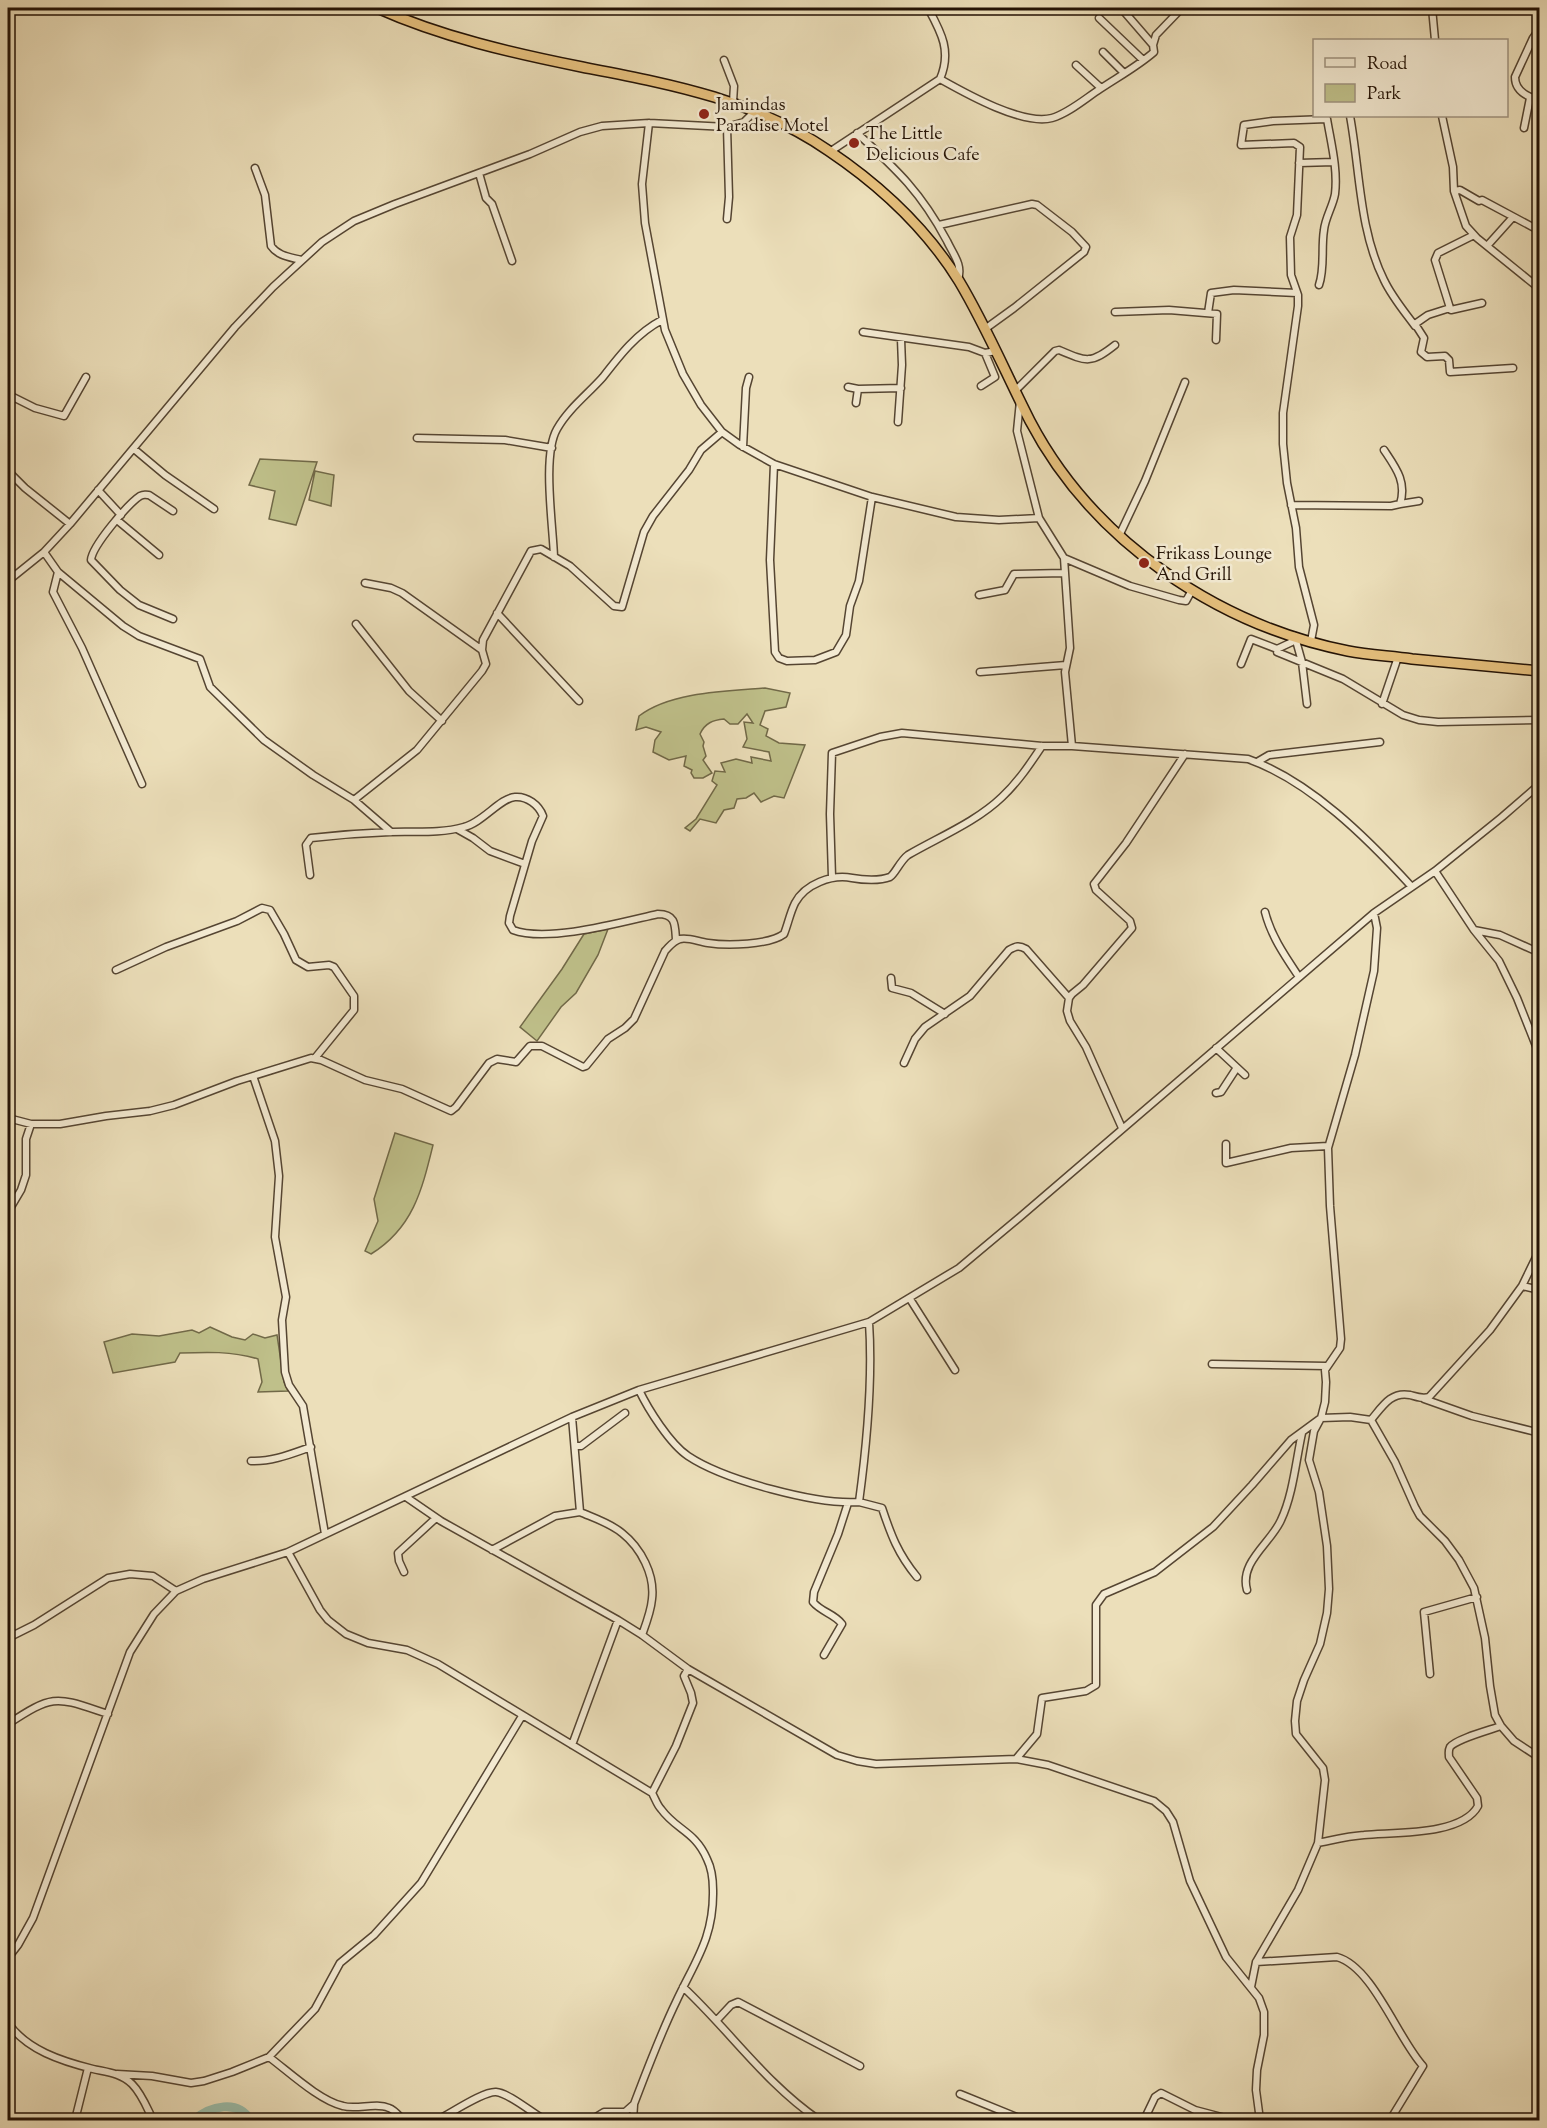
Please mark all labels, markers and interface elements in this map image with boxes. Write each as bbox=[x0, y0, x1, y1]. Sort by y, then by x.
legend bbox=[1313, 39, 1508, 117]
text: Road bbox=[1367, 52, 1407, 78]
text: Park bbox=[1367, 82, 1402, 108]
place label: Jamindas Paradise Motel bbox=[715, 93, 829, 140]
marker: Jamindas Paradise Motel bbox=[697, 107, 711, 121]
place label: The Little Delicious Cafe bbox=[866, 122, 980, 169]
marker: The Little Delicious Cafe bbox=[847, 136, 861, 150]
place label: Frikass Lounge And Grill bbox=[1156, 542, 1272, 589]
marker: Frikass Lounge And Grill bbox=[1137, 556, 1151, 570]

